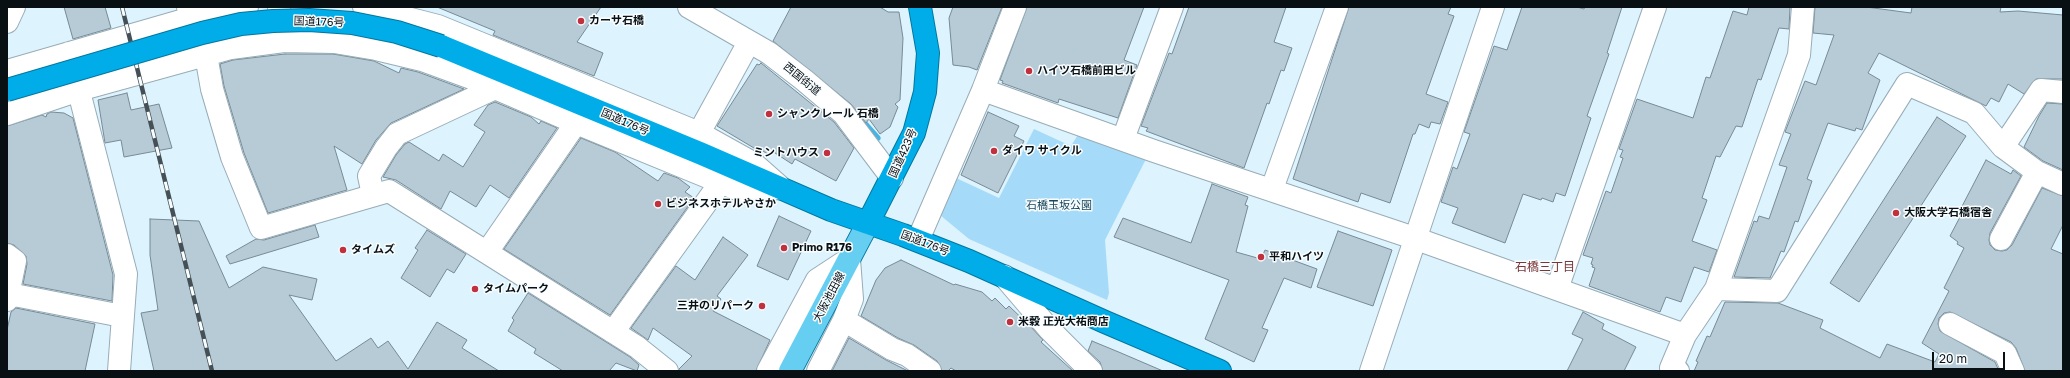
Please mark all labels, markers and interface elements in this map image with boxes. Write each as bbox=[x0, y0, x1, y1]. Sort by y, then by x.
place label: カーサ石橋 bbox=[589, 14, 644, 28]
street label: 国道176号 bbox=[293, 15, 345, 29]
marker: カーサ石橋 bbox=[576, 16, 586, 26]
street label: 西国街道 bbox=[781, 60, 823, 98]
place label: ハイツ石橋前田ビル bbox=[1037, 64, 1136, 78]
marker: ハイツ石橋前田ビル bbox=[1024, 66, 1034, 76]
street label: 国道176号 bbox=[599, 106, 651, 138]
place label: シャンクレール 石橋 bbox=[777, 107, 879, 121]
marker: シャンクレール 石橋 bbox=[764, 109, 774, 119]
street label: 国道423号 bbox=[886, 126, 920, 180]
place label: ダイワ サイクル bbox=[1002, 144, 1082, 158]
place label: ミントハウス bbox=[753, 146, 819, 160]
marker: ダイワ サイクル bbox=[989, 146, 999, 156]
marker: ミントハウス bbox=[822, 148, 832, 158]
place label: ビジネスホテルやさか bbox=[666, 197, 776, 211]
marker: ビジネスホテルやさか bbox=[653, 199, 663, 209]
park label: 石橋玉坂公園 bbox=[1026, 199, 1092, 213]
place label: 大阪大学石橋宿舎 bbox=[1904, 206, 1992, 220]
marker: 大阪大学石橋宿舎 bbox=[1891, 208, 1901, 218]
street label: 国道176号 bbox=[899, 228, 951, 258]
place label: Primo R176 bbox=[792, 241, 852, 255]
place label: タイムズ bbox=[351, 243, 395, 257]
marker: Primo R176 bbox=[779, 243, 789, 253]
marker: タイムズ bbox=[338, 245, 348, 255]
place label: 平和ハイツ bbox=[1269, 250, 1324, 264]
marker: 平和ハイツ bbox=[1256, 252, 1266, 262]
district label: 石橋三丁目 bbox=[1515, 260, 1575, 274]
street label: 大阪池田線 bbox=[810, 270, 848, 324]
place label: タイムパーク bbox=[483, 282, 549, 296]
marker: タイムパーク bbox=[470, 284, 480, 294]
place label: 三井のリパーク bbox=[677, 299, 754, 313]
marker: 三井のリパーク bbox=[757, 301, 767, 311]
place label: 米穀 正光大祐商店 bbox=[1018, 315, 1109, 329]
marker: 米穀 正光大祐商店 bbox=[1005, 317, 1015, 327]
scale bar bbox=[1934, 344, 2007, 370]
text: 20 m bbox=[1939, 351, 1967, 366]

